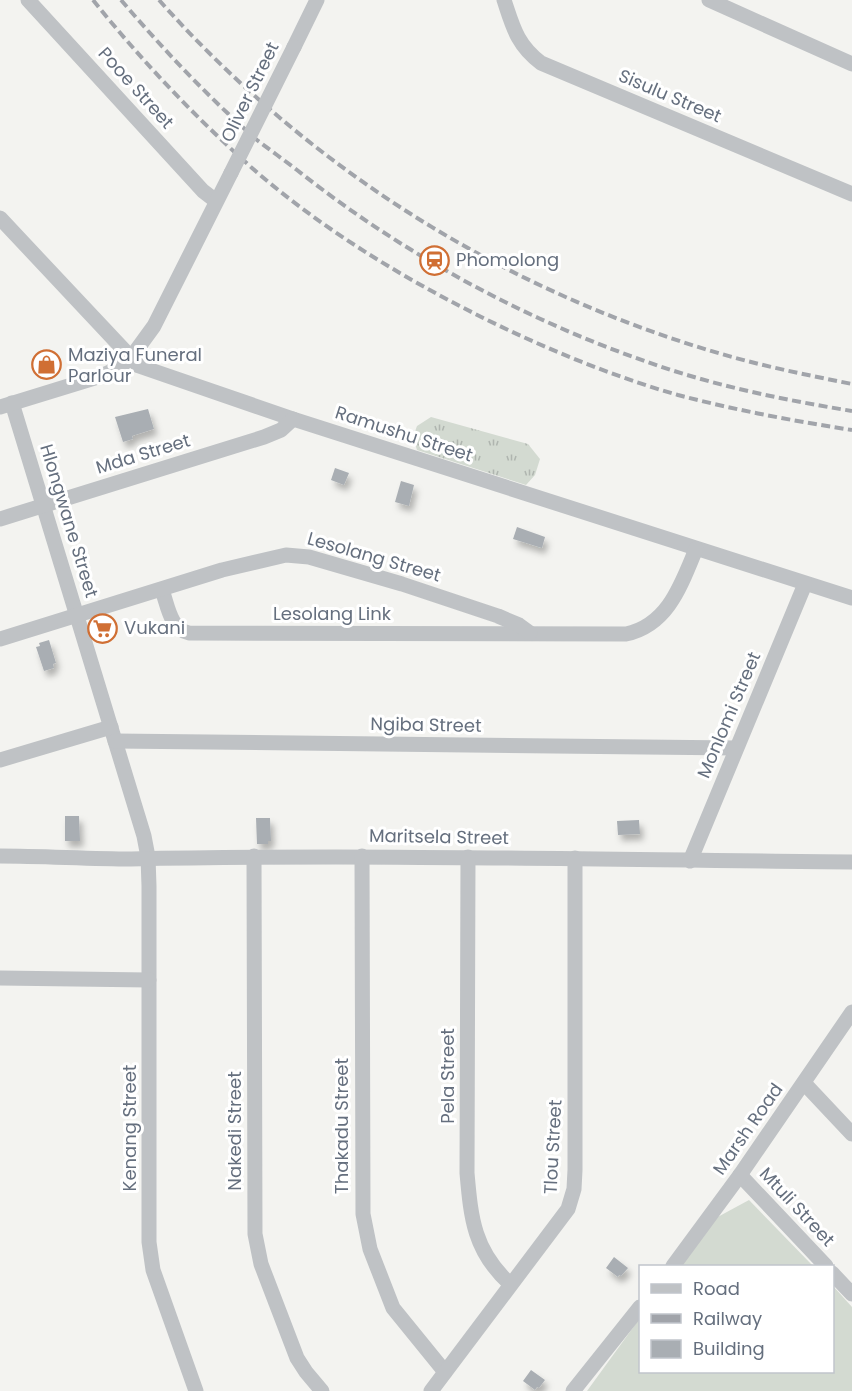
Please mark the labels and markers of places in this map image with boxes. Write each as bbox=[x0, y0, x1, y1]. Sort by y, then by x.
station icon: Phomolong bbox=[419, 244, 451, 276]
place label: Phomolong bbox=[456, 247, 559, 272]
place label: Maziya Funeral Parlour bbox=[68, 342, 202, 388]
shop icon: Maziya Funeral Parlour bbox=[31, 349, 63, 381]
supermarket icon: Vukani bbox=[87, 612, 119, 644]
place label: Vukani bbox=[124, 615, 185, 640]

